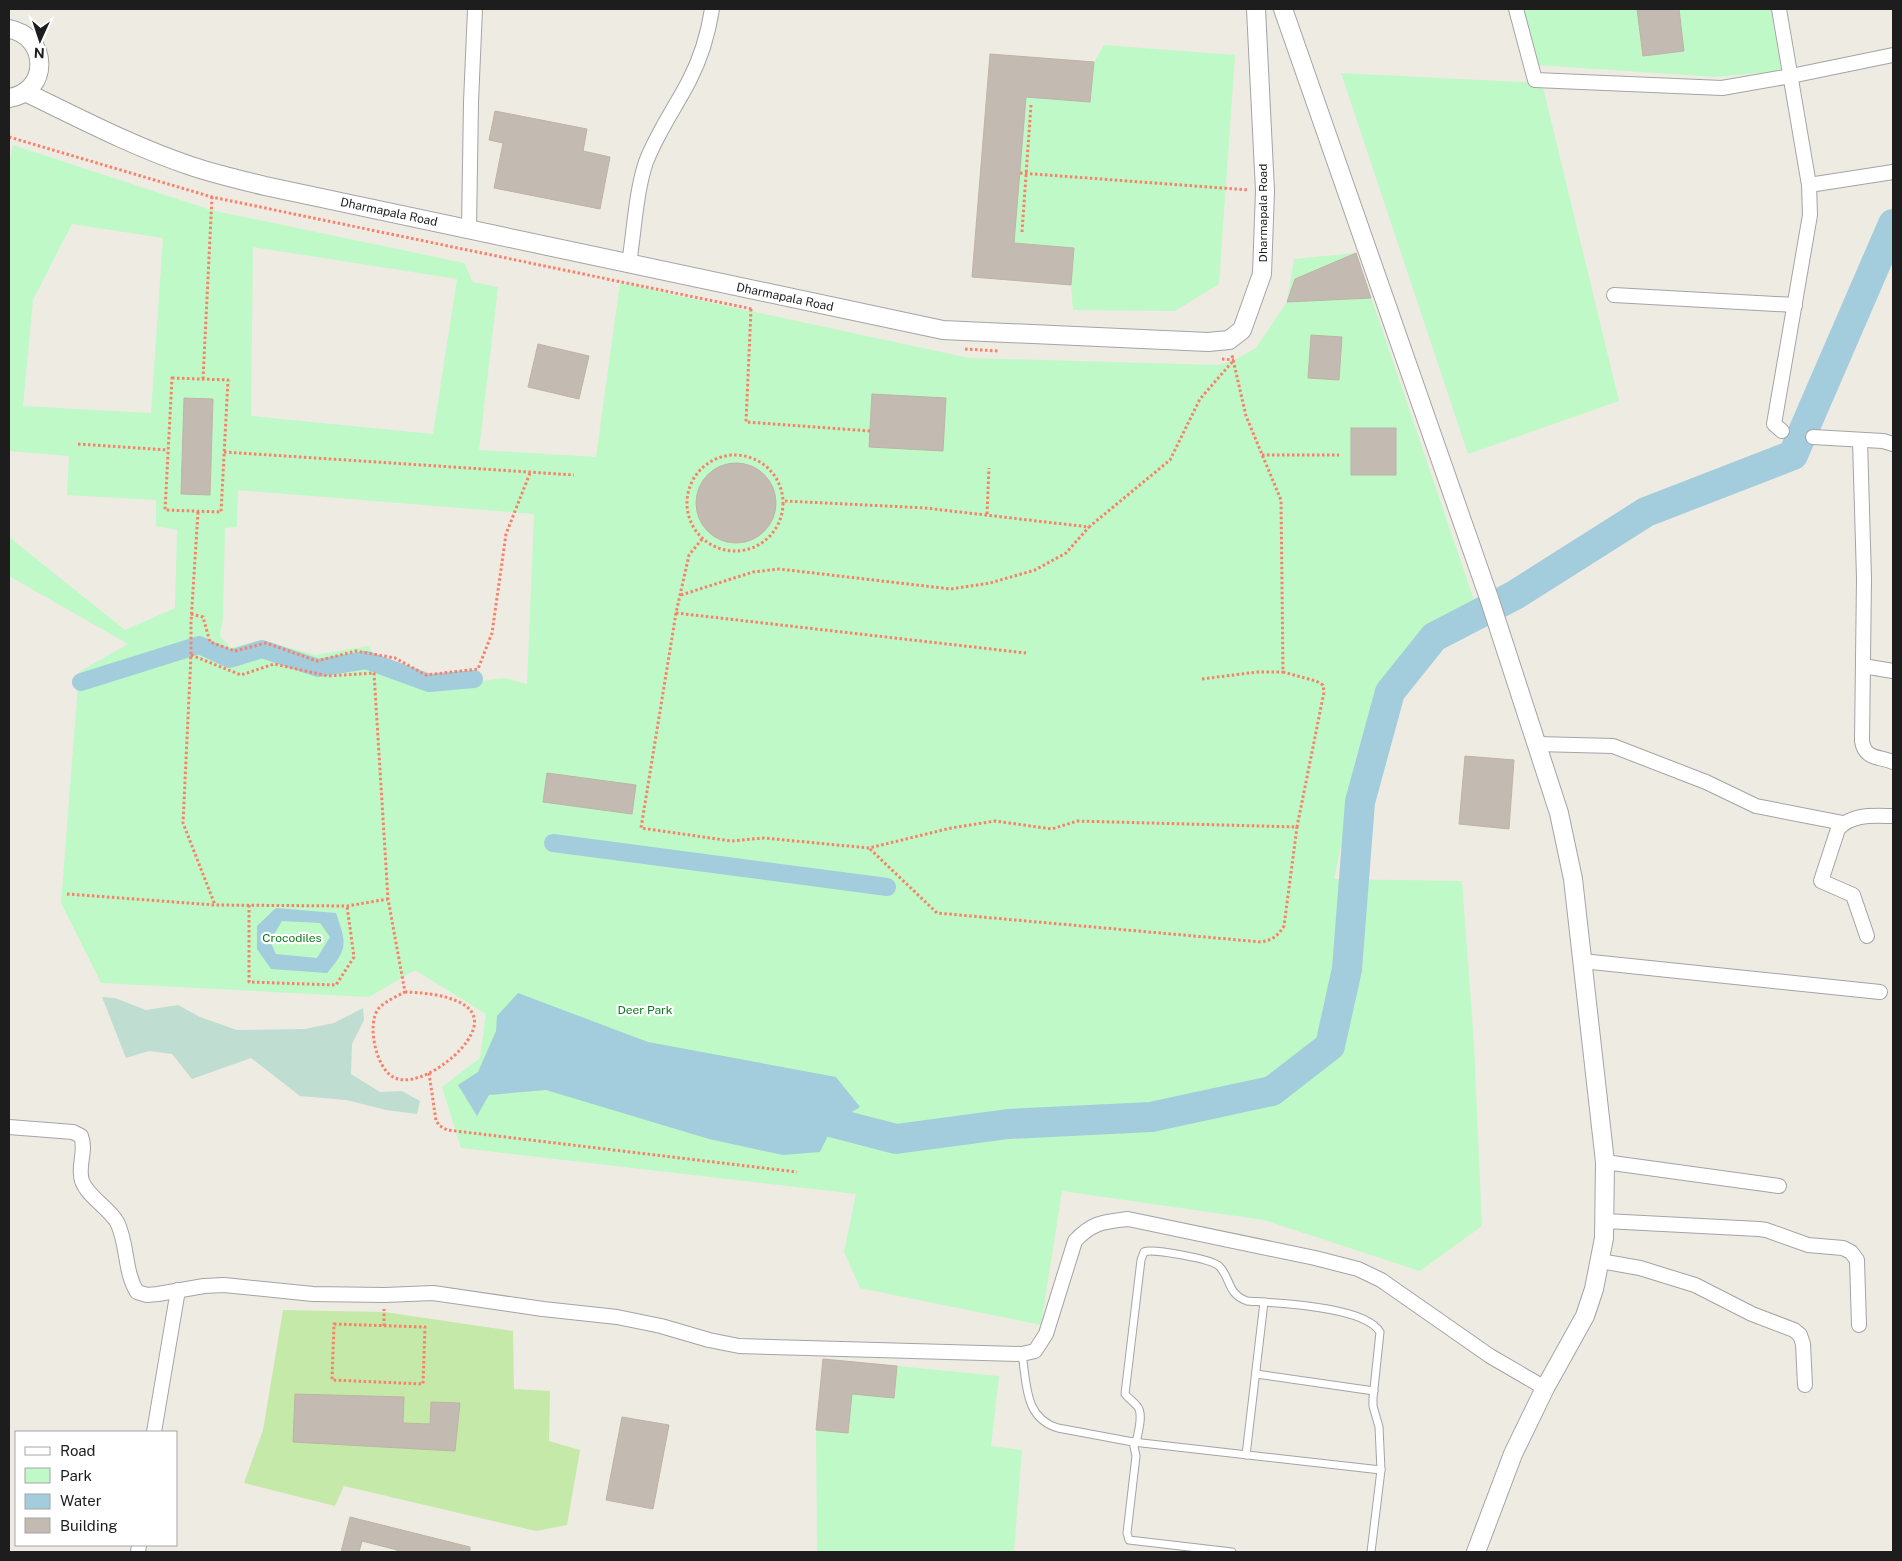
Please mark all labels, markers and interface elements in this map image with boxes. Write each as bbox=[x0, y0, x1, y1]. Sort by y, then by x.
north arrow bbox=[15, 15, 65, 65]
text: N bbox=[33, 45, 45, 61]
street label: Dharmapala Road bbox=[1256, 164, 1270, 262]
street label: Dharmapala Road bbox=[339, 195, 439, 229]
street label: Dharmapala Road bbox=[735, 280, 835, 314]
park label: Crocodiles bbox=[262, 931, 322, 945]
park label: Deer Park bbox=[617, 1003, 673, 1017]
legend bbox=[15, 1431, 178, 1546]
text: Road bbox=[60, 1442, 96, 1459]
text: Park bbox=[60, 1467, 92, 1484]
text: Water bbox=[60, 1492, 102, 1509]
text: Building bbox=[60, 1517, 118, 1534]

